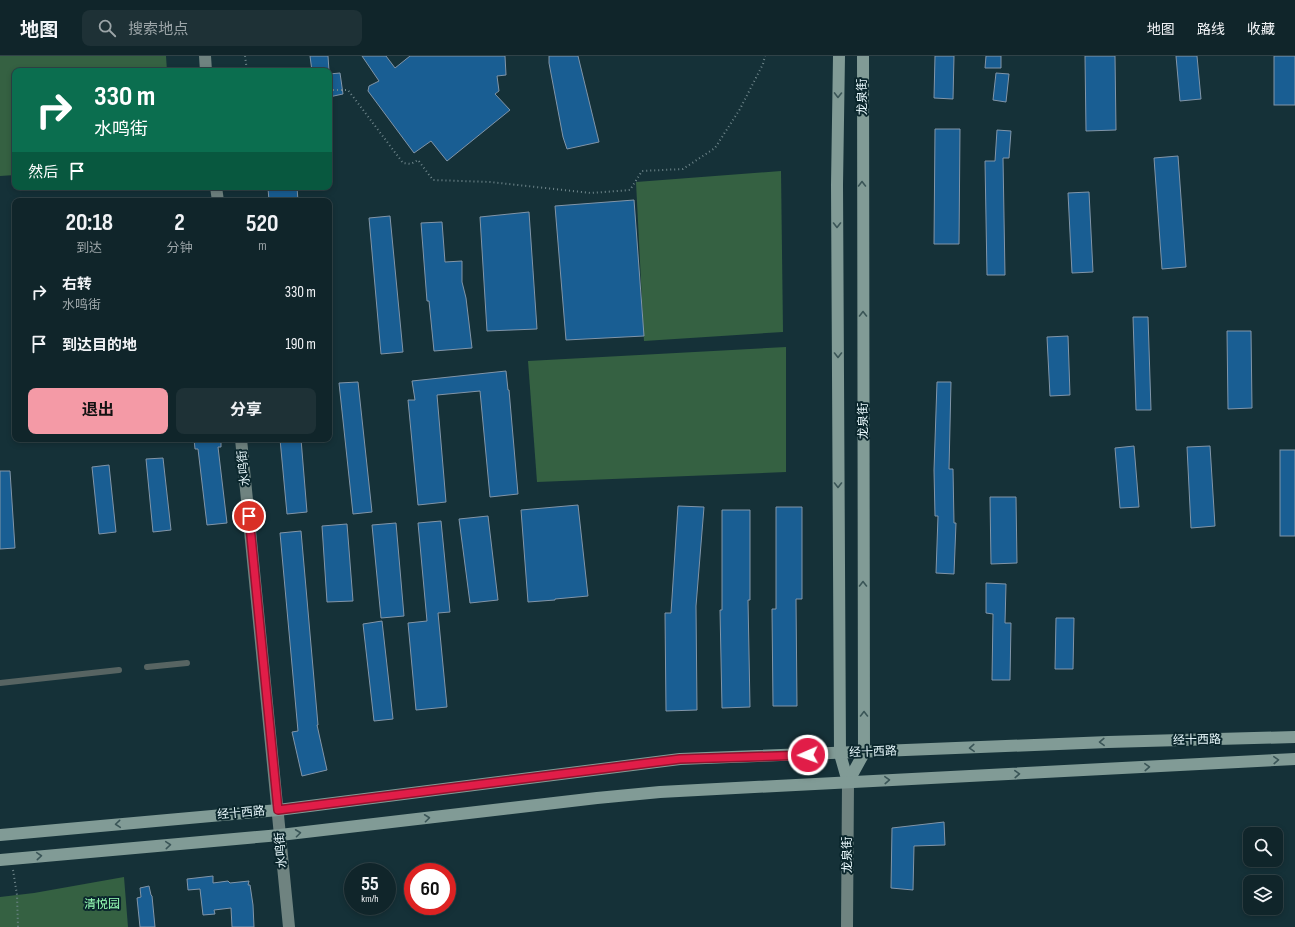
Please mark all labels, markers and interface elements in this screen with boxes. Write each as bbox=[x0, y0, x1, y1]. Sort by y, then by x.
search box bbox=[82, 10, 362, 46]
icon: search bbox=[96, 17, 118, 39]
text: 地图 bbox=[20, 19, 58, 42]
text: 搜索地点 bbox=[128, 20, 188, 39]
text: 地图 bbox=[1147, 21, 1175, 38]
text: 路线 bbox=[1197, 21, 1225, 38]
text: 收藏 bbox=[1247, 21, 1275, 38]
street label: 龙泉街 bbox=[855, 79, 870, 115]
text: 330 m bbox=[94, 80, 155, 113]
icon: right bbox=[28, 84, 80, 136]
one-way arrow bbox=[834, 92, 842, 98]
text: 水鸣街 bbox=[94, 119, 148, 140]
icon: arrive bbox=[66, 160, 88, 182]
text: 然后 bbox=[28, 163, 58, 182]
one-way arrow bbox=[858, 181, 866, 187]
text: 20:18 bbox=[65, 208, 113, 237]
text: 2 bbox=[174, 208, 185, 237]
text: 520 bbox=[246, 209, 279, 238]
one-way arrow bbox=[833, 222, 841, 228]
text: m bbox=[258, 238, 266, 254]
text: 到达 bbox=[76, 240, 102, 256]
text: 分钟 bbox=[167, 240, 193, 256]
text: 右转 bbox=[62, 275, 92, 294]
icon: right bbox=[28, 281, 50, 303]
text: 330 m bbox=[285, 283, 316, 302]
text: 水鸣街 bbox=[62, 297, 101, 313]
one-way arrow bbox=[859, 311, 867, 317]
icon: arrive bbox=[28, 333, 50, 355]
text: 190 m bbox=[285, 335, 316, 354]
text: 到达目的地 bbox=[62, 336, 137, 355]
one-way arrow bbox=[834, 352, 842, 358]
button: 退出 bbox=[28, 388, 168, 434]
button: 分享 bbox=[176, 388, 316, 434]
street label: 龙泉街 bbox=[856, 403, 871, 439]
street label: 水鸣街 bbox=[235, 449, 253, 487]
one-way arrow bbox=[834, 482, 842, 488]
pin bbox=[232, 499, 266, 533]
icon: arrive bbox=[238, 505, 260, 527]
one-way arrow bbox=[859, 581, 867, 587]
one-way arrow bbox=[860, 711, 868, 717]
street label: 经十西路 bbox=[1173, 732, 1221, 748]
position arrow bbox=[787, 734, 829, 776]
one-way arrow bbox=[1099, 738, 1105, 747]
street label: 经十西路 bbox=[849, 744, 897, 760]
one-way arrow bbox=[969, 744, 975, 752]
one-way arrow bbox=[1273, 756, 1279, 764]
one-way arrow bbox=[1144, 762, 1150, 771]
one-way arrow bbox=[1014, 769, 1020, 778]
one-way arrow bbox=[884, 776, 890, 785]
street label: 经十西路 bbox=[216, 803, 266, 823]
one-way arrow bbox=[424, 814, 430, 823]
one-way arrow bbox=[115, 820, 121, 829]
map controls bbox=[1243, 827, 1283, 915]
button: search bbox=[1243, 827, 1283, 867]
one-way arrow bbox=[295, 829, 301, 838]
street label: 水鸣街 bbox=[272, 831, 290, 869]
street label: 龙泉街 bbox=[840, 837, 855, 873]
one-way arrow bbox=[165, 840, 171, 849]
one-way arrow bbox=[36, 852, 42, 861]
speed limit sign: 60 bbox=[404, 863, 456, 915]
text: 55 bbox=[361, 872, 379, 896]
button: layers bbox=[1243, 875, 1283, 915]
text: km/h bbox=[361, 893, 379, 905]
park label: 清悦园 bbox=[84, 897, 120, 912]

